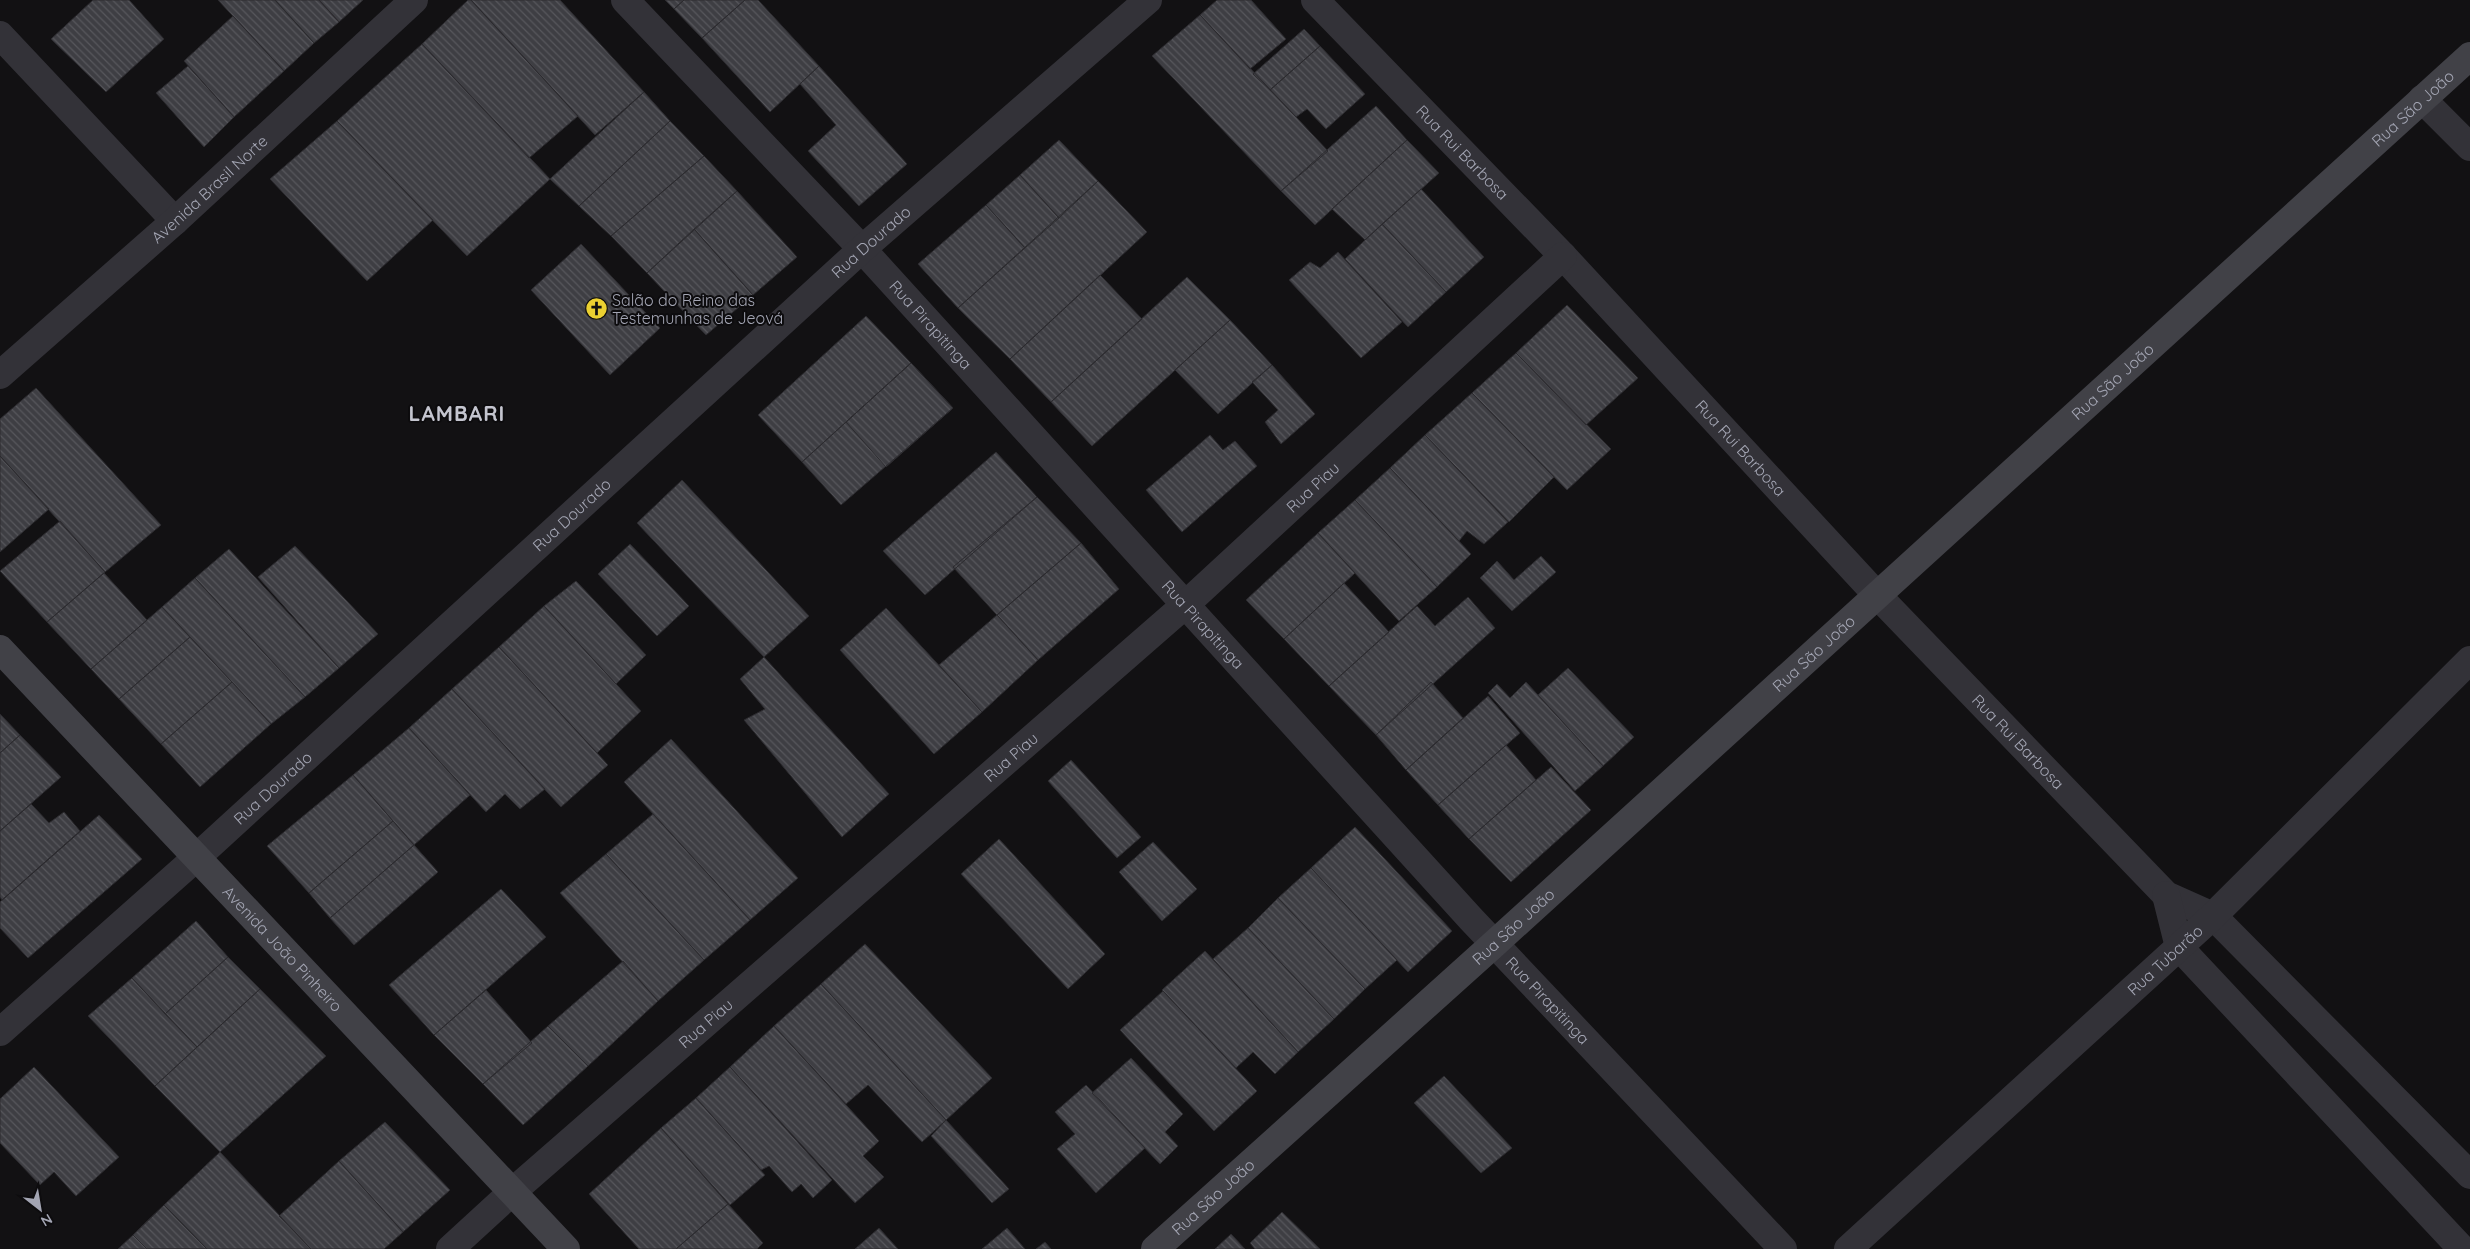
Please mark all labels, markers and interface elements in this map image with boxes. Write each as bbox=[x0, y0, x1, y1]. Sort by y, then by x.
street label: Rua São João bbox=[2367, 66, 2458, 151]
street label: Rua Rui Barbosa bbox=[1412, 101, 1513, 204]
street label: Avenida Brasil Norte bbox=[147, 131, 272, 247]
street label: Rua Dourado bbox=[827, 201, 915, 282]
street label: Rua Pirapitinga bbox=[885, 276, 976, 373]
place label: Salão do Reino das Testemunhas de Jeová bbox=[612, 290, 783, 328]
church icon: Salão do Reino das Testemunhas de Jeová bbox=[584, 297, 608, 321]
street label: Rua São João bbox=[2067, 339, 2158, 424]
street label: Rua Rui Barbosa bbox=[1691, 396, 1790, 500]
district label: LAMBARI bbox=[409, 400, 505, 426]
street label: Rua Piau bbox=[1282, 458, 1343, 517]
street label: Rua Dourado bbox=[528, 474, 615, 555]
street label: Rua Pirapitinga bbox=[1158, 576, 1249, 673]
street label: Rua São João bbox=[1768, 611, 1859, 696]
street label: Rua Rui Barbosa bbox=[1968, 690, 2068, 793]
street label: Rua Piau bbox=[980, 728, 1042, 786]
street label: Rua Dourado bbox=[229, 747, 316, 829]
street label: Avenida João Pinheiro bbox=[219, 882, 347, 1016]
street label: Rua São João bbox=[1468, 884, 1559, 969]
street label: Rua Tubarão bbox=[2123, 920, 2207, 999]
street label: Rua Pirapitinga bbox=[1502, 952, 1594, 1048]
street label: Rua Piau bbox=[674, 994, 737, 1052]
street label: Rua São João bbox=[1167, 1154, 1259, 1239]
north arrow bbox=[15, 1184, 65, 1234]
text: N bbox=[38, 1210, 56, 1231]

